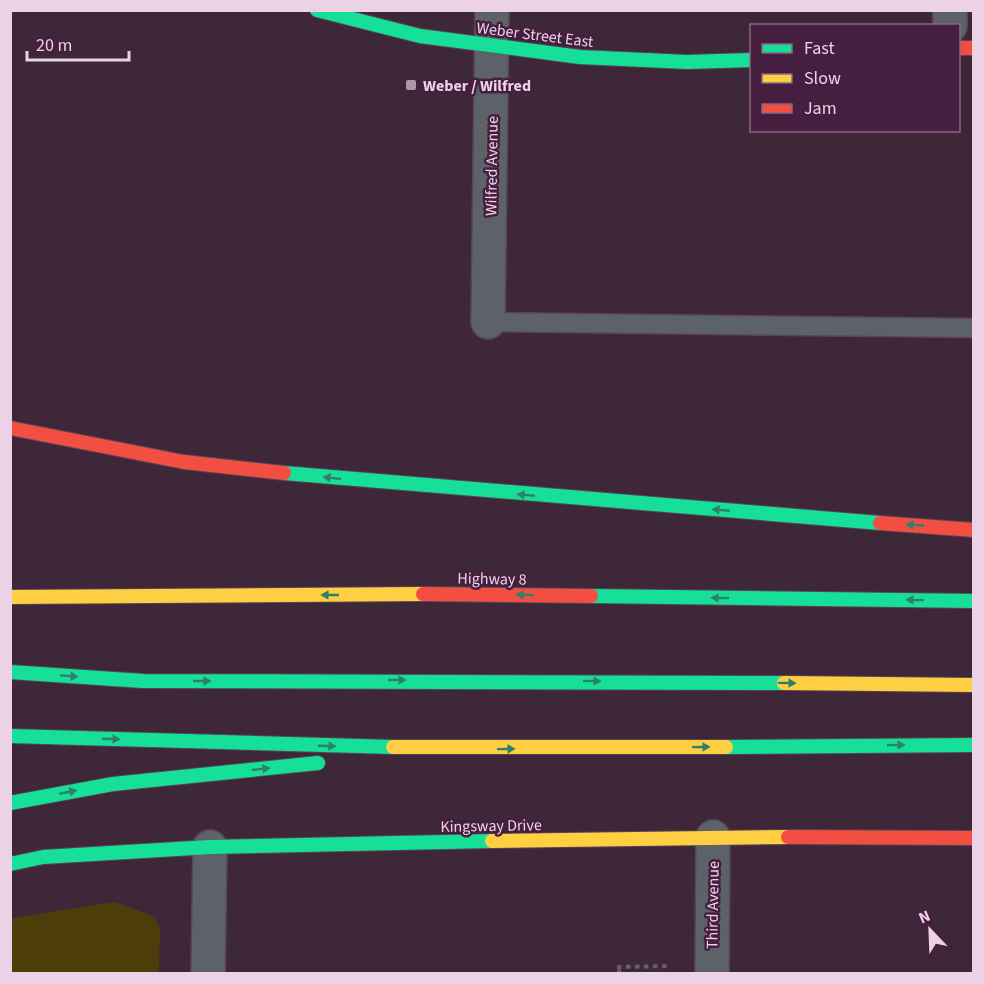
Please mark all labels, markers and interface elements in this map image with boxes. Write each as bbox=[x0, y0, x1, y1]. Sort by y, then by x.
street label: Weber Street East bbox=[475, 17, 595, 53]
scale bar bbox=[27, 24, 129, 62]
legend bbox=[750, 24, 960, 132]
text: 20 m bbox=[36, 33, 72, 58]
text: Fast bbox=[804, 36, 835, 61]
text: Slow bbox=[804, 66, 841, 91]
place label: Weber / Wilfred bbox=[423, 75, 531, 97]
marker: Weber / Wilfred bbox=[404, 78, 418, 92]
text: Jam bbox=[804, 96, 837, 121]
street label: Wilfred Avenue bbox=[480, 116, 504, 216]
one-way arrow bbox=[323, 473, 342, 483]
one-way arrow bbox=[517, 490, 536, 499]
one-way arrow bbox=[711, 505, 730, 515]
one-way arrow bbox=[906, 521, 925, 530]
street label: Highway 8 bbox=[457, 567, 527, 591]
one-way arrow bbox=[321, 590, 340, 599]
one-way arrow bbox=[516, 590, 535, 600]
one-way arrow bbox=[711, 593, 730, 602]
one-way arrow bbox=[906, 595, 925, 605]
one-way arrow bbox=[59, 671, 78, 681]
one-way arrow bbox=[387, 675, 406, 685]
one-way arrow bbox=[192, 676, 211, 686]
one-way arrow bbox=[582, 676, 601, 686]
one-way arrow bbox=[777, 678, 796, 688]
one-way arrow bbox=[101, 735, 120, 744]
one-way arrow bbox=[886, 740, 905, 750]
one-way arrow bbox=[317, 741, 336, 751]
one-way arrow bbox=[691, 742, 710, 752]
one-way arrow bbox=[496, 744, 515, 754]
one-way arrow bbox=[252, 764, 271, 774]
one-way arrow bbox=[59, 788, 78, 797]
street label: Kingsway Drive bbox=[440, 814, 542, 838]
street label: Third Avenue bbox=[701, 861, 725, 949]
north arrow bbox=[900, 900, 960, 960]
text: N bbox=[915, 905, 934, 929]

